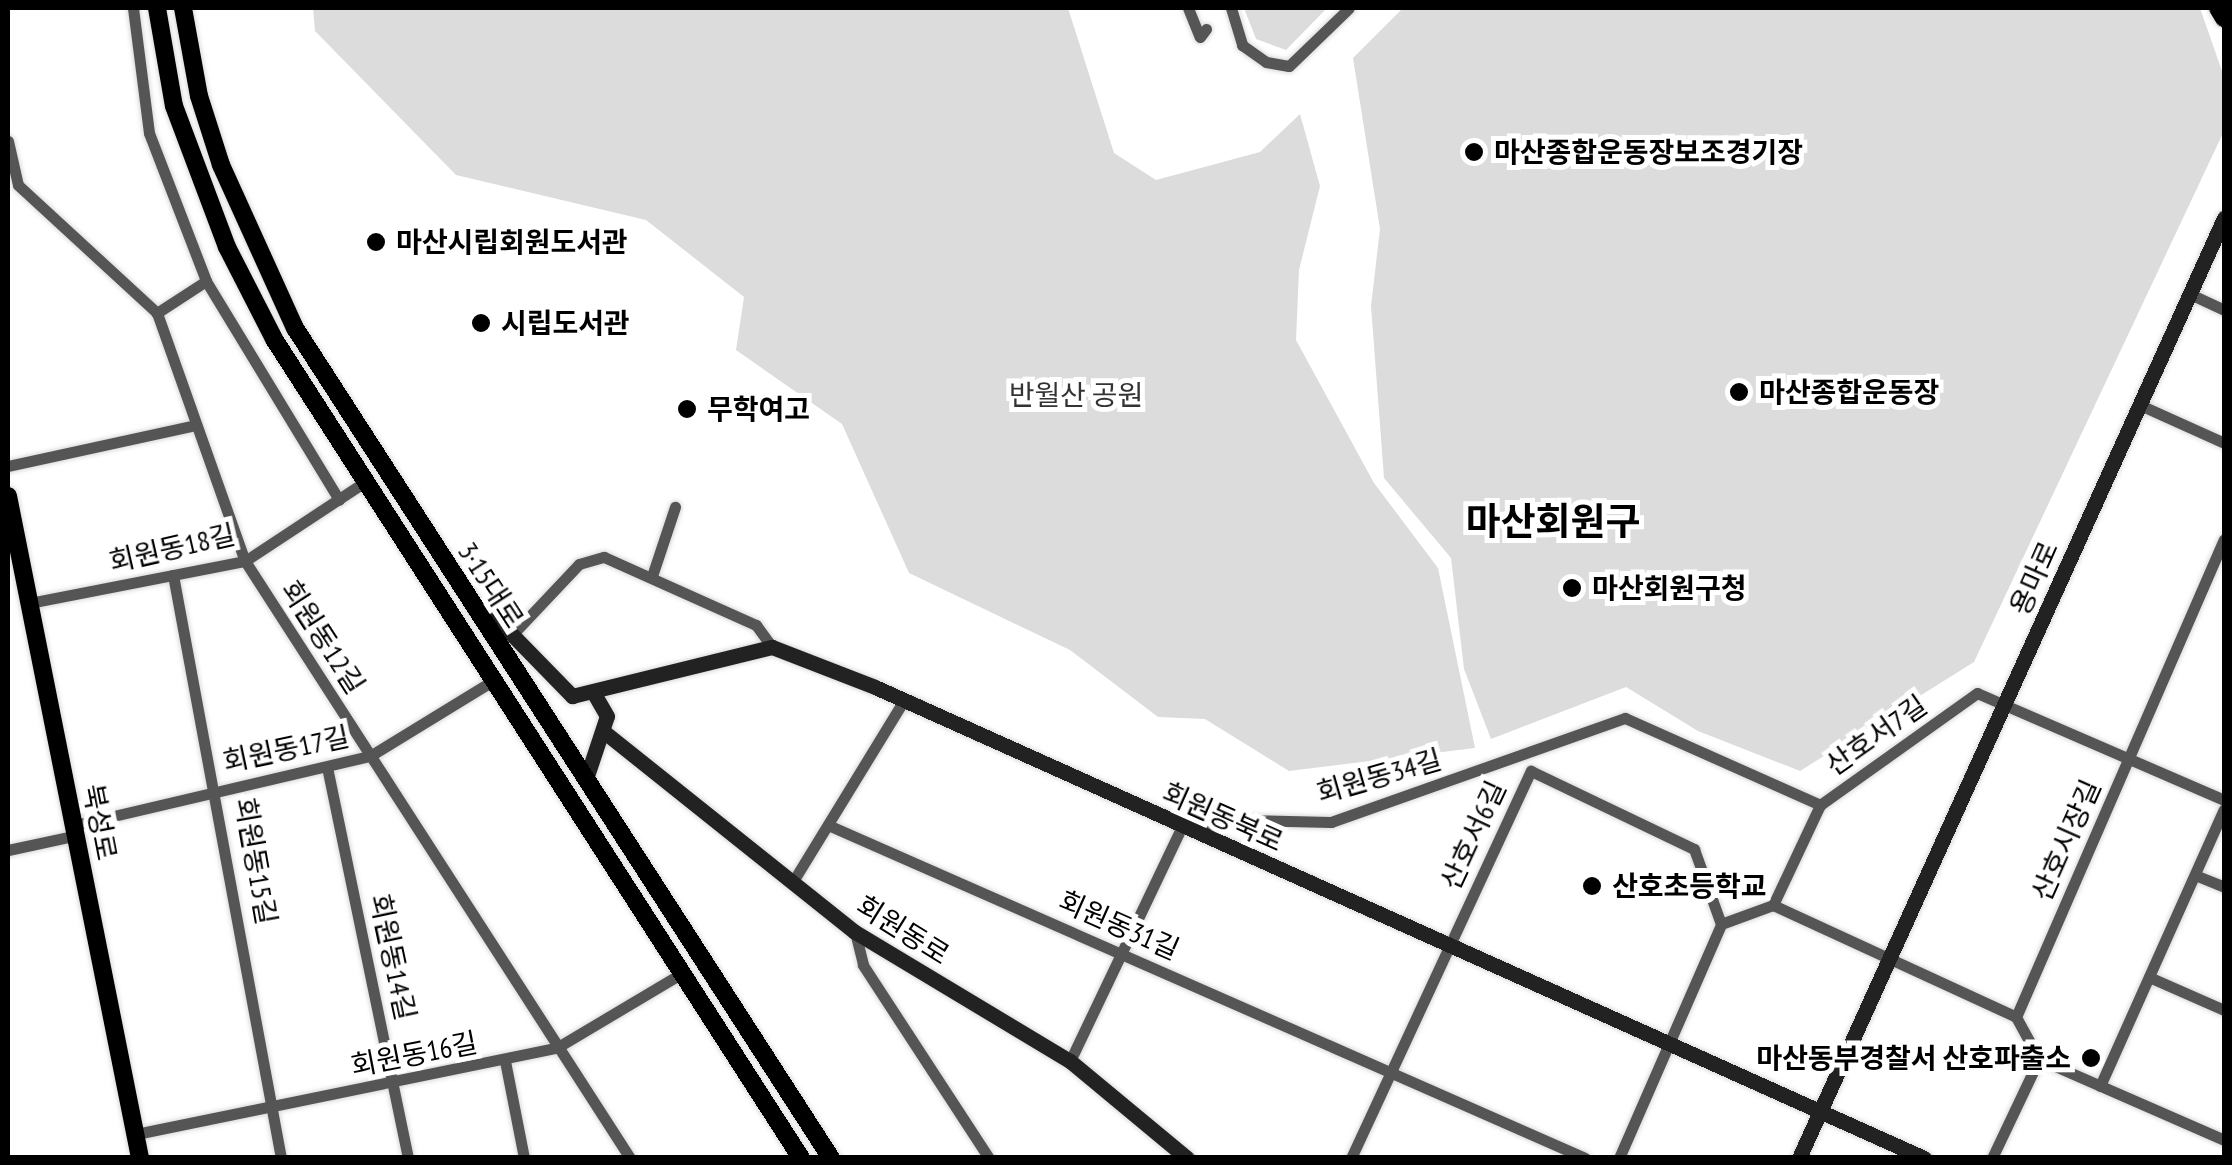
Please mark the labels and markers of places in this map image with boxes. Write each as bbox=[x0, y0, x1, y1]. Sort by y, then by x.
place label: 마산종합운동장보조경기장 bbox=[1494, 135, 1803, 169]
marker: 마산종합운동장보조경기장 bbox=[1463, 141, 1485, 163]
place label: 마산시립회원도서관 bbox=[396, 225, 628, 259]
marker: 마산시립회원도서관 bbox=[365, 231, 387, 253]
place label: 시립도서관 bbox=[501, 306, 630, 340]
marker: 시립도서관 bbox=[470, 312, 492, 334]
place label: 마산종합운동장 bbox=[1759, 375, 1939, 409]
marker: 마산종합운동장 bbox=[1728, 381, 1750, 403]
place label: 무학여고 bbox=[707, 392, 810, 426]
marker: 무학여고 bbox=[676, 398, 698, 420]
place label: 마산회원구청 bbox=[1592, 571, 1747, 605]
marker: 마산회원구청 bbox=[1561, 577, 1583, 599]
place label: 산호초등학교 bbox=[1612, 869, 1767, 903]
marker: 산호초등학교 bbox=[1581, 875, 1603, 897]
place label: 마산동부경찰서 산호파출소 bbox=[1756, 1041, 2071, 1075]
marker: 마산동부경찰서 산호파출소 bbox=[2080, 1047, 2102, 1069]

